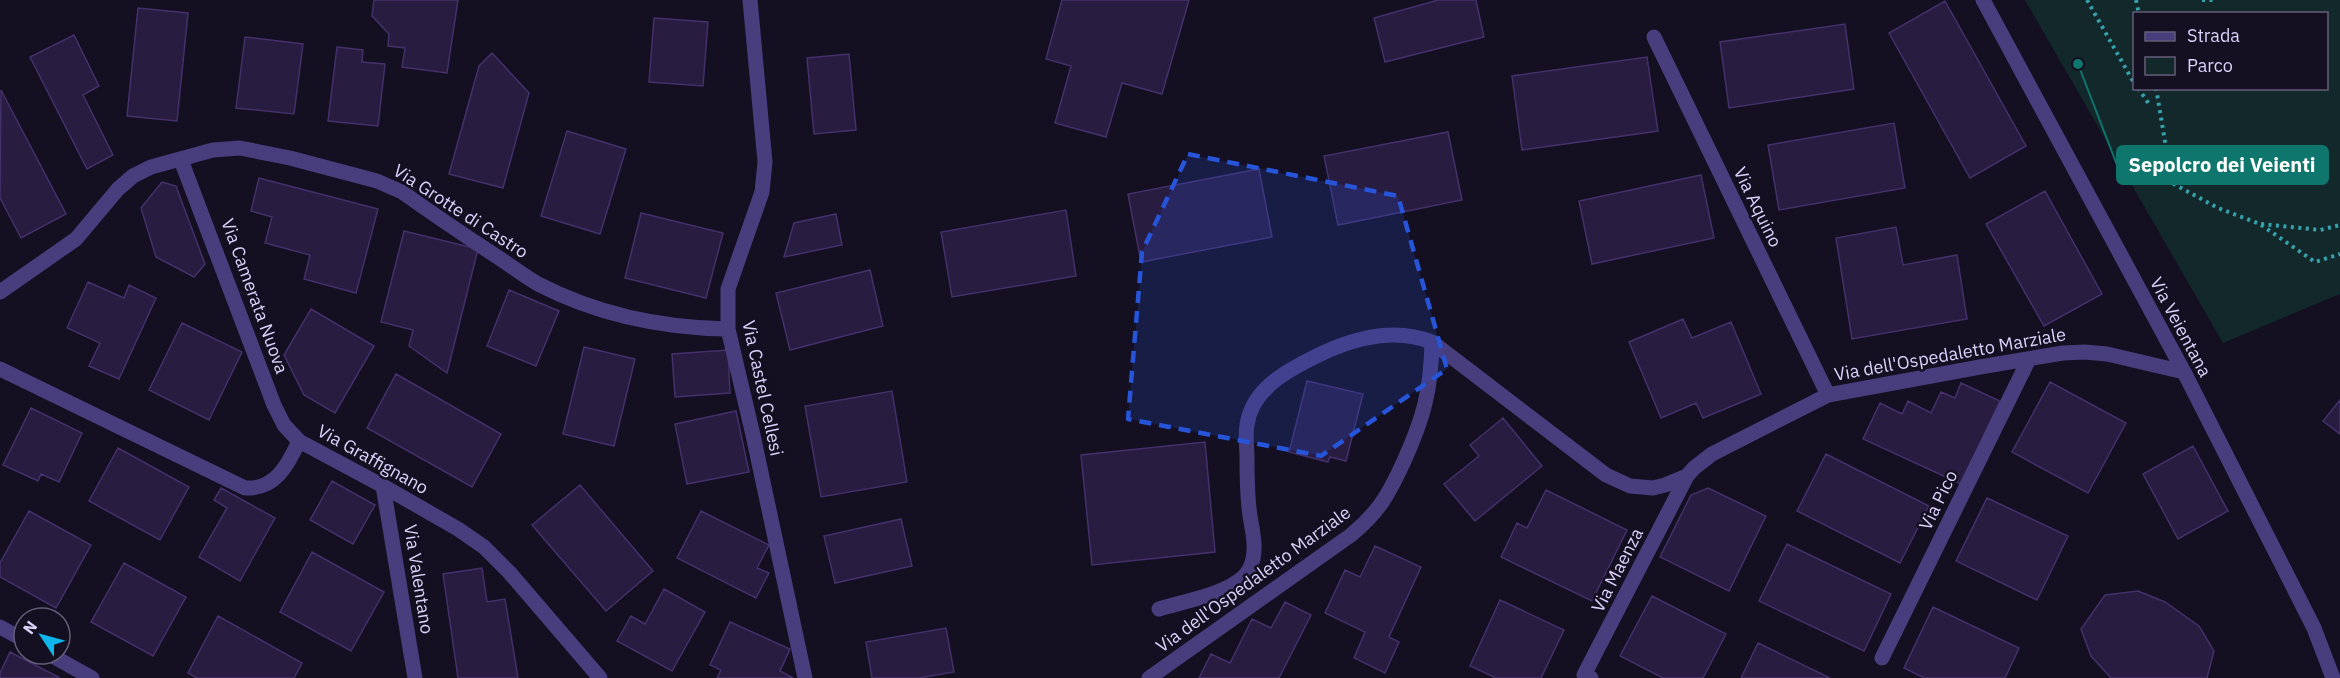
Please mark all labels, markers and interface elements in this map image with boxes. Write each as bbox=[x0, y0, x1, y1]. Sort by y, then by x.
legend bbox=[2133, 12, 2328, 90]
text: Strada bbox=[2187, 24, 2240, 47]
text: Parco bbox=[2187, 54, 2233, 77]
callout: Sepolcro dei Veienti bbox=[2117, 146, 2328, 184]
text: Sepolcro dei Veienti bbox=[2128, 151, 2316, 178]
street label: Via Grotte di Castro bbox=[389, 159, 533, 263]
street label: Via Aquino bbox=[1729, 163, 1787, 251]
street label: Via Camerata Nuova bbox=[216, 215, 294, 377]
street label: Via Veientana bbox=[2145, 273, 2217, 381]
street label: Via Castel Cellesi bbox=[737, 318, 789, 458]
street label: Via dell'Ospedaletto Marziale bbox=[1832, 322, 2068, 386]
street label: Via Graffignano bbox=[313, 419, 433, 499]
street label: Via Pico bbox=[1914, 466, 1962, 534]
street label: Via dell'Ospedaletto Marziale bbox=[1151, 501, 1355, 657]
street label: Via Valentano bbox=[399, 523, 439, 635]
street label: Via Maenza bbox=[1586, 524, 1648, 616]
north arrow bbox=[12, 606, 72, 666]
text: N bbox=[18, 617, 41, 638]

